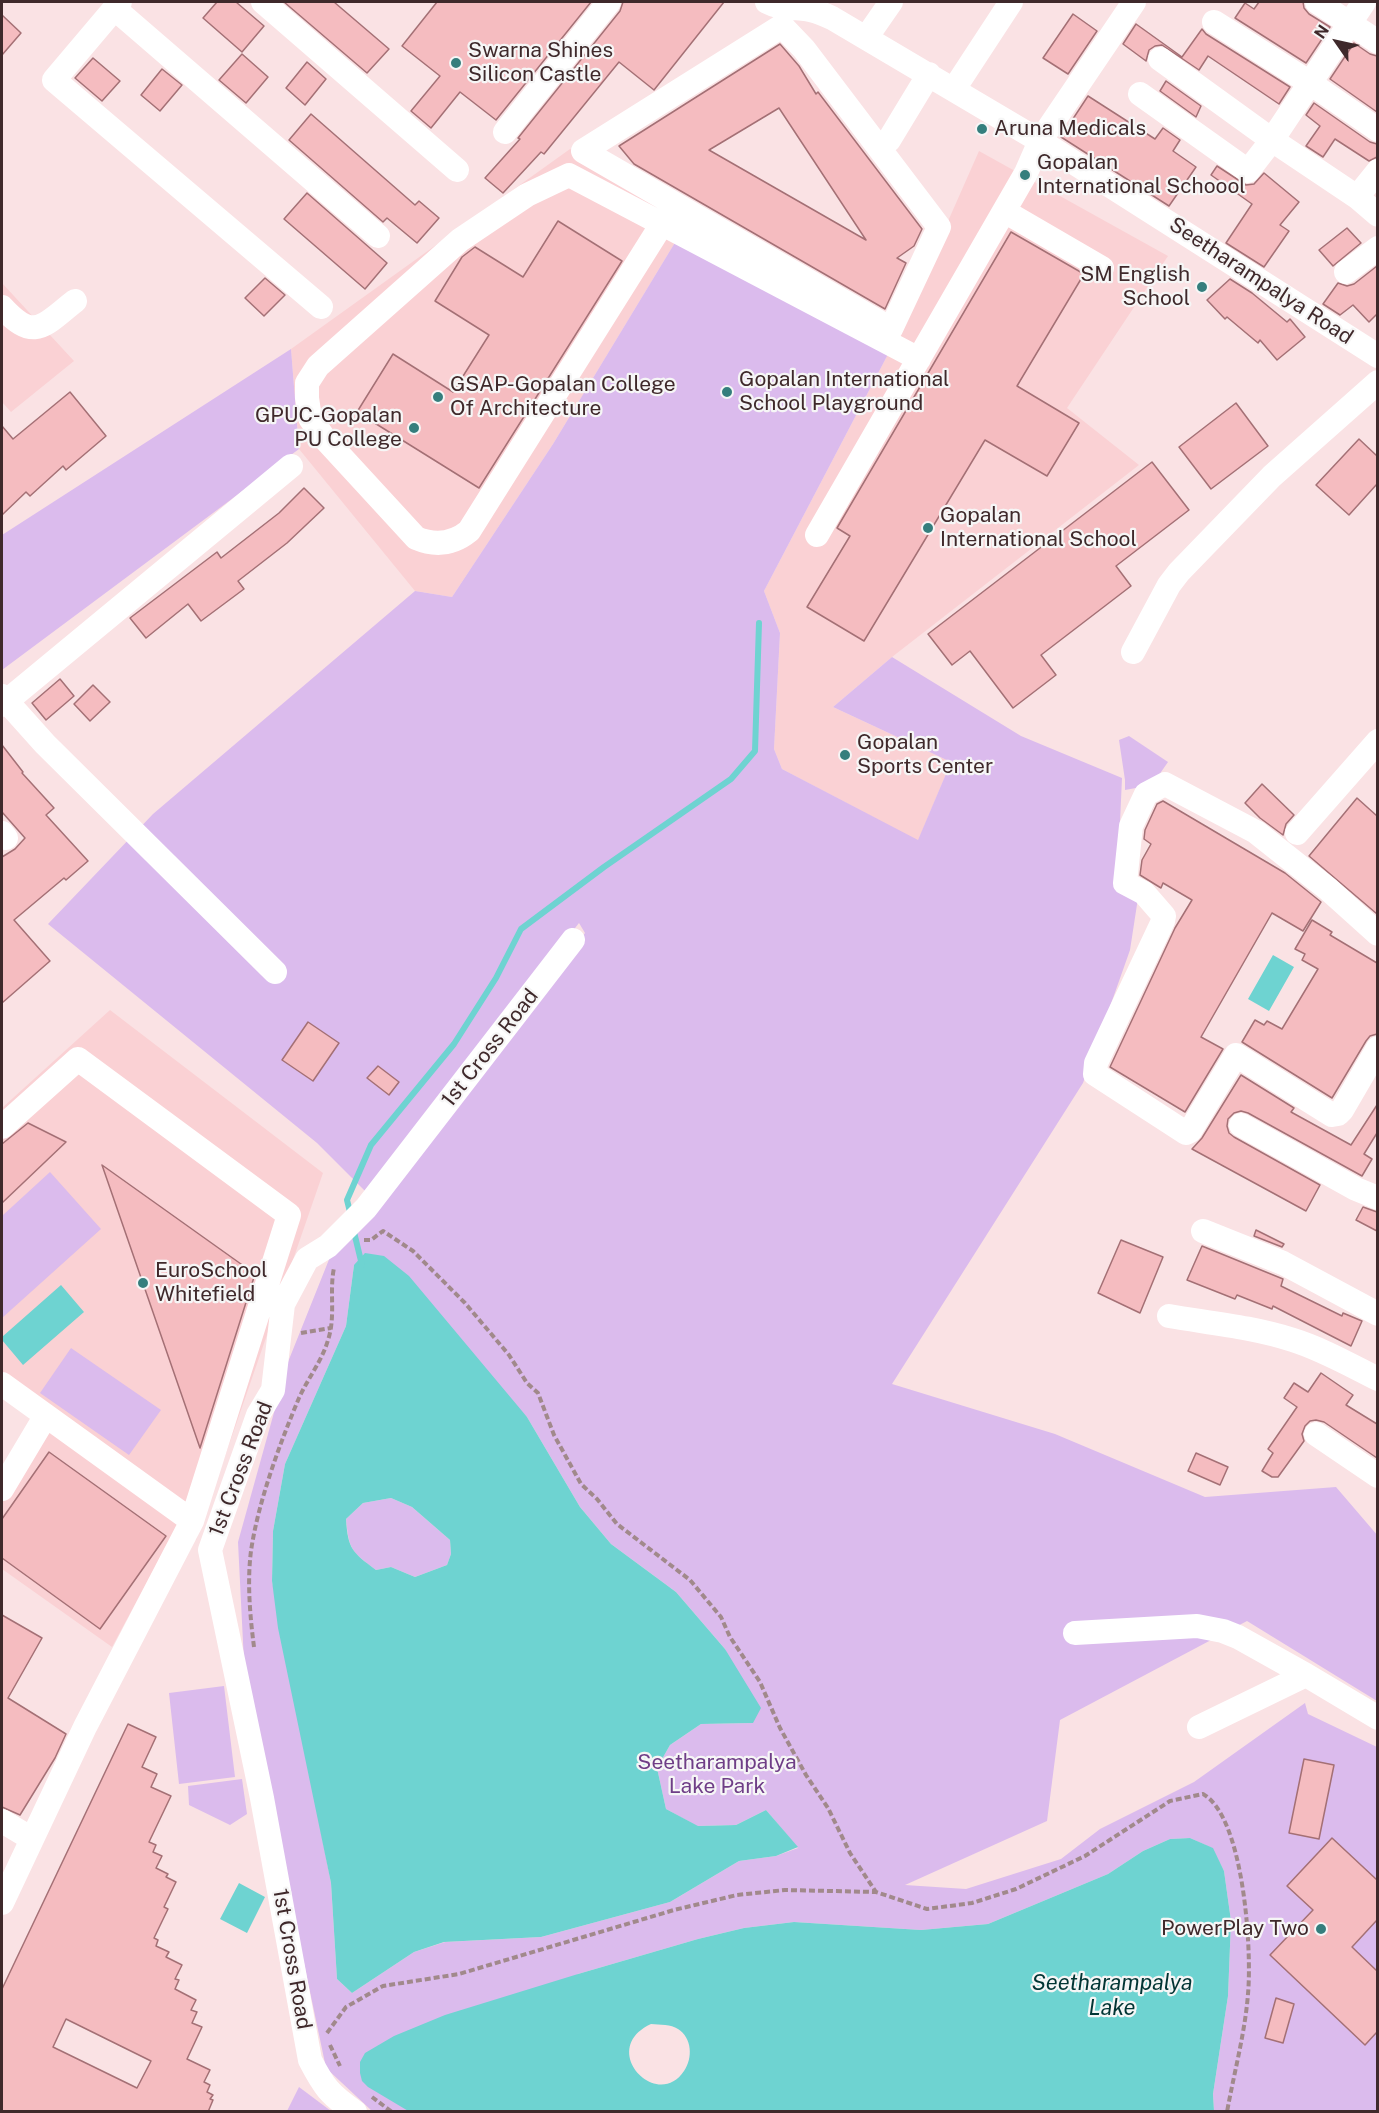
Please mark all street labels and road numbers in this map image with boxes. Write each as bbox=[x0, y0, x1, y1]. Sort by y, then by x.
street label: Seetharampalya Road bbox=[1164, 212, 1358, 350]
street label: 1st Cross Road bbox=[436, 984, 544, 1112]
street label: 1st Cross Road bbox=[204, 1398, 278, 1540]
street label: 1st Cross Road bbox=[267, 1887, 317, 2031]

